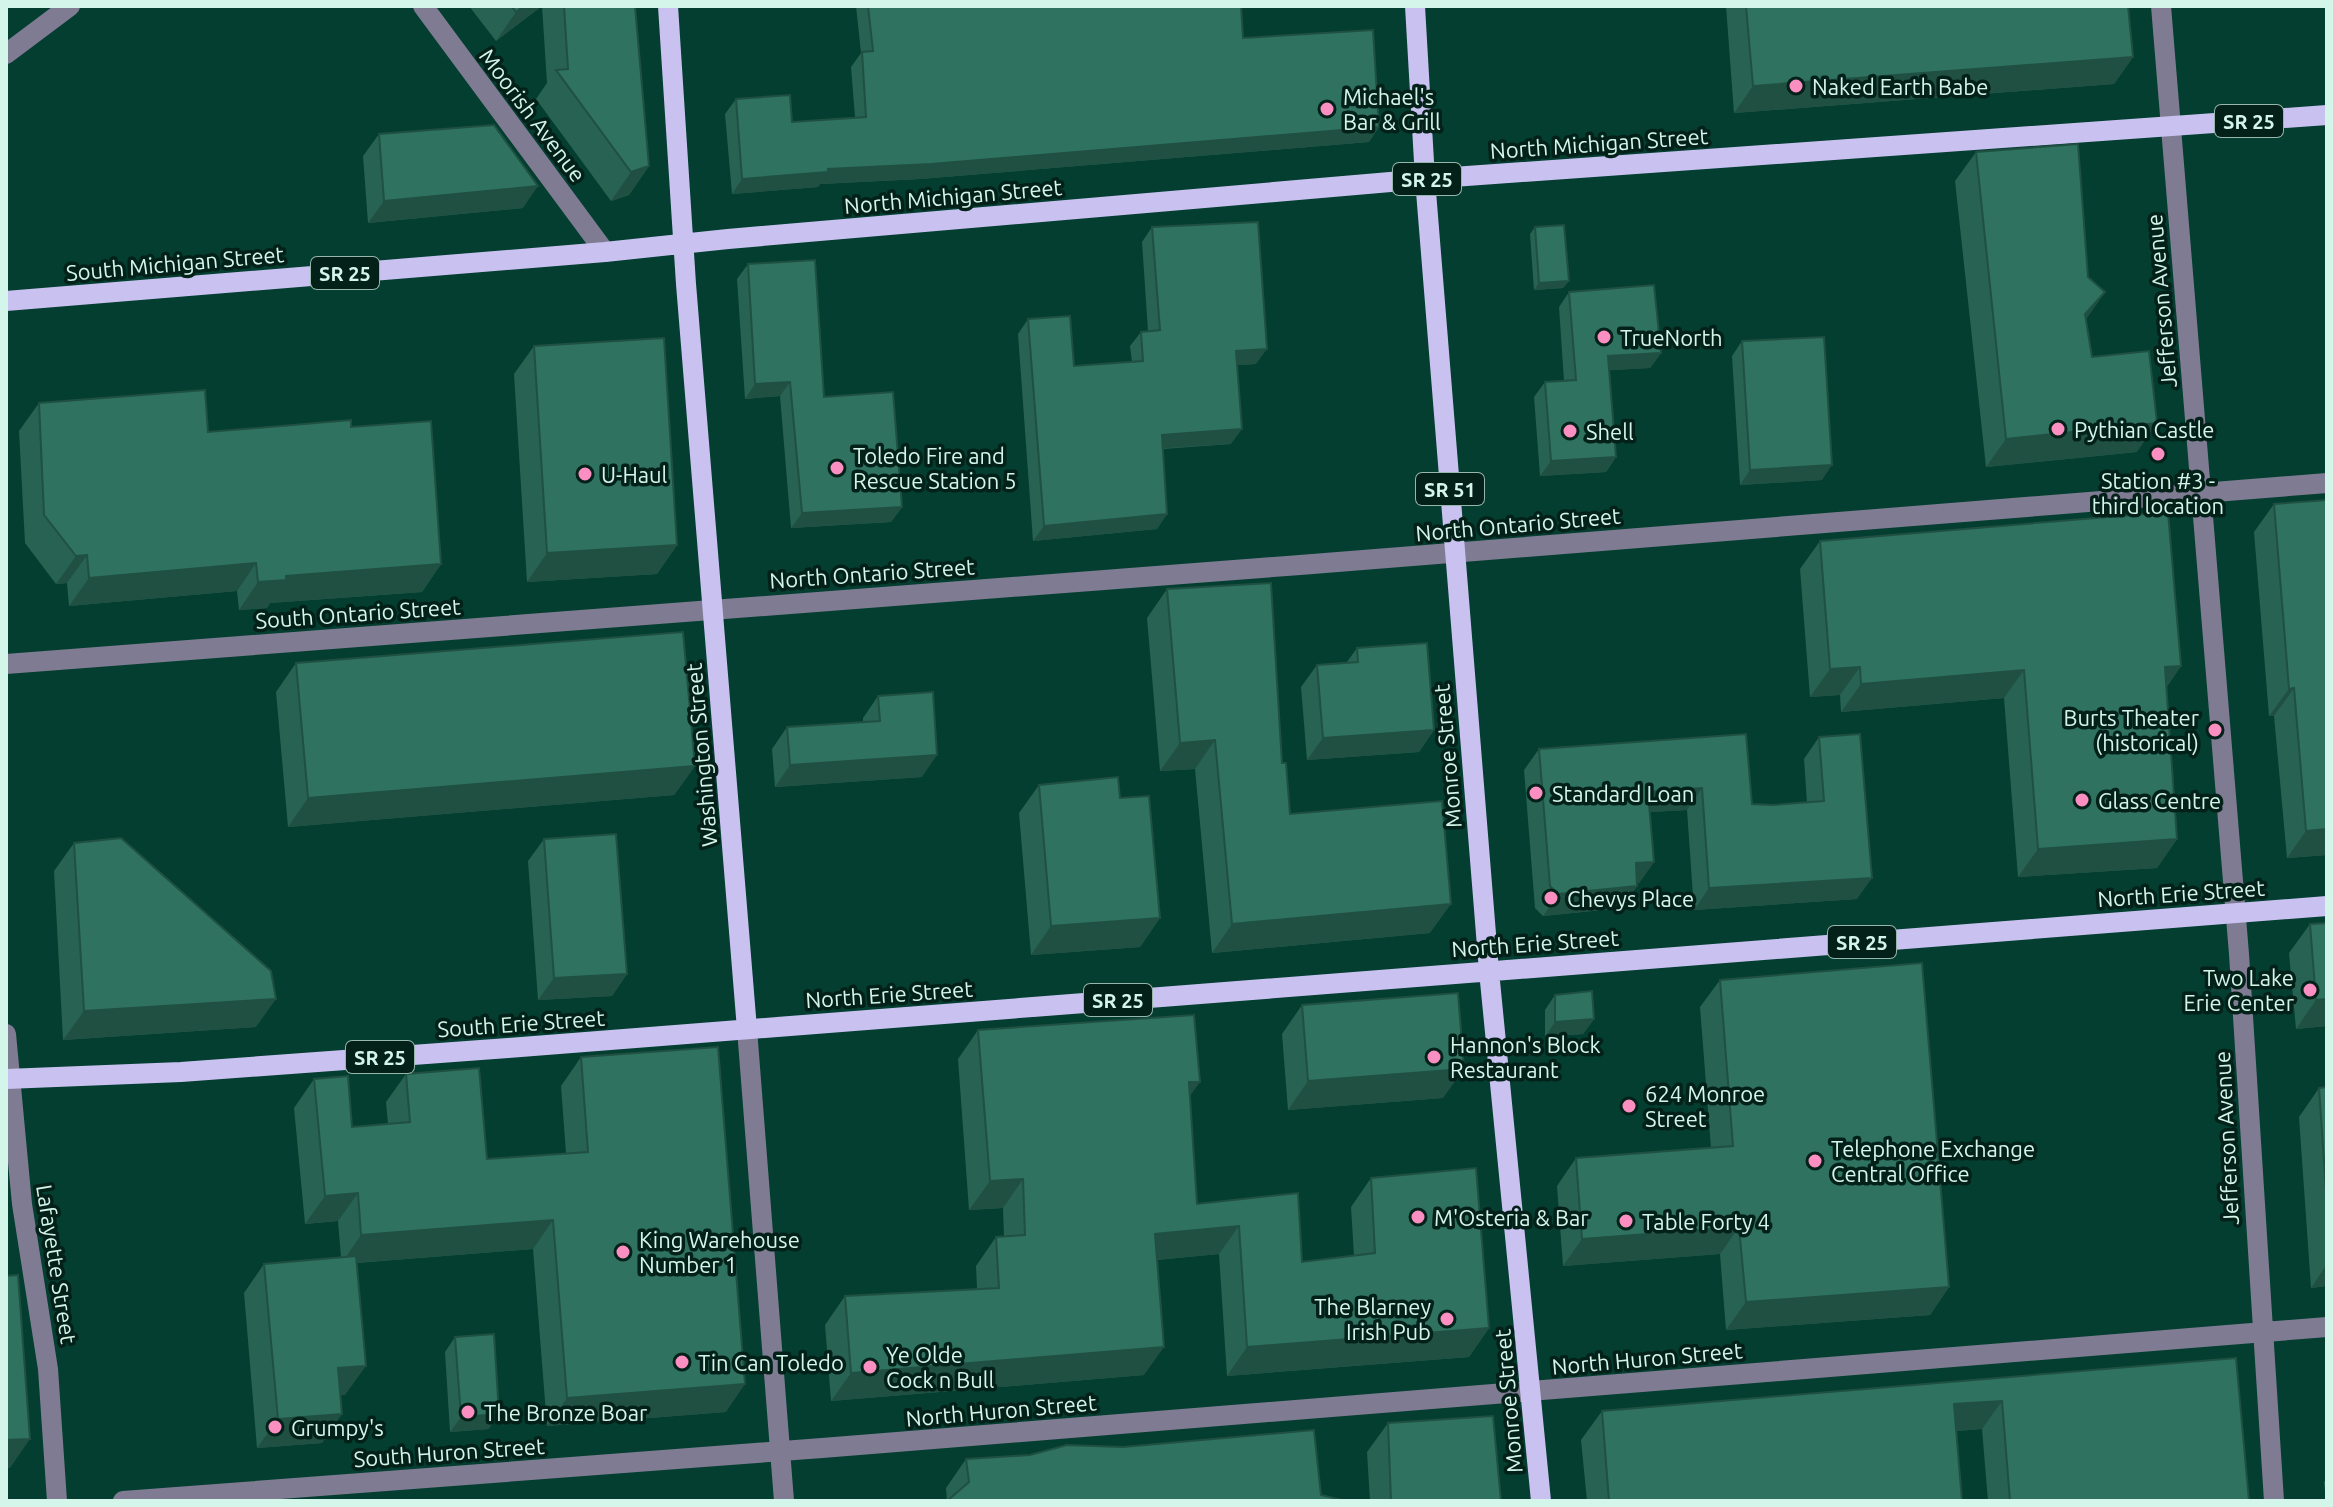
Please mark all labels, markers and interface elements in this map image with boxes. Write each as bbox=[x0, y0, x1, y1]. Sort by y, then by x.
street label: Moorish Avenue bbox=[475, 44, 591, 186]
place label: Naked Earth Babe bbox=[1812, 74, 1988, 99]
marker: Naked Earth Babe bbox=[1787, 77, 1805, 95]
place label: Michael's Bar & Grill bbox=[1343, 84, 1441, 134]
marker: Michael's Bar & Grill bbox=[1318, 100, 1336, 118]
road number: SR 25 bbox=[2215, 105, 2283, 137]
street label: North Michigan Street bbox=[1489, 123, 1709, 163]
road number: SR 25 bbox=[1393, 163, 1461, 195]
street label: North Michigan Street bbox=[843, 174, 1063, 218]
street label: Jefferson Avenue bbox=[2141, 213, 2181, 389]
street label: South Michigan Street bbox=[65, 241, 285, 285]
road number: SR 25 bbox=[311, 257, 379, 289]
place label: TrueNorth bbox=[1620, 325, 1723, 350]
marker: TrueNorth bbox=[1595, 328, 1613, 346]
place label: Pythian Castle bbox=[2074, 417, 2214, 442]
place label: Shell bbox=[1586, 419, 1634, 444]
marker: Pythian Castle bbox=[2049, 420, 2067, 438]
marker: Shell bbox=[1561, 422, 1579, 440]
place label: Toledo Fire and Rescue Station 5 bbox=[853, 443, 1017, 493]
marker: Station #3 - third location bbox=[2149, 445, 2167, 463]
marker: Toledo Fire and Rescue Station 5 bbox=[828, 459, 846, 477]
place label: U-Haul bbox=[601, 462, 668, 487]
marker: U-Haul bbox=[576, 465, 594, 483]
place label: Station #3 - third location bbox=[2092, 468, 2224, 518]
road number: SR 51 bbox=[1416, 473, 1484, 505]
street label: North Ontario Street bbox=[1414, 503, 1622, 545]
street label: North Ontario Street bbox=[769, 553, 976, 593]
street label: South Ontario Street bbox=[254, 593, 462, 633]
street label: Washington Street bbox=[680, 662, 721, 848]
street label: Monroe Street bbox=[1428, 683, 1466, 829]
place label: Burts Theater (historical) bbox=[2064, 705, 2200, 756]
marker: Burts Theater (historical) bbox=[2206, 721, 2224, 739]
place label: Standard Loan bbox=[1552, 781, 1694, 806]
marker: Standard Loan bbox=[1527, 784, 1545, 802]
place label: Glass Centre bbox=[2098, 788, 2221, 813]
marker: Glass Centre bbox=[2073, 791, 2091, 809]
street label: North Erie Street bbox=[2096, 875, 2266, 911]
place label: Chevys Place bbox=[1567, 886, 1694, 911]
marker: Chevys Place bbox=[1542, 889, 1560, 907]
street label: North Erie Street bbox=[1450, 925, 1620, 961]
road number: SR 25 bbox=[1828, 926, 1896, 958]
place label: Two Lake Erie Center bbox=[2184, 965, 2295, 1015]
street label: North Erie Street bbox=[804, 976, 974, 1012]
marker: Two Lake Erie Center bbox=[2301, 981, 2319, 999]
road number: SR 25 bbox=[1084, 984, 1152, 1016]
street label: South Erie Street bbox=[436, 1005, 606, 1041]
place label: Hannon's Block Restaurant bbox=[1450, 1032, 1601, 1082]
road number: SR 25 bbox=[346, 1041, 414, 1073]
marker: Hannon's Block Restaurant bbox=[1425, 1048, 1443, 1066]
street label: Jefferson Avenue bbox=[2209, 1050, 2243, 1226]
place label: 624 Monroe Street bbox=[1645, 1081, 1765, 1131]
marker: 624 Monroe Street bbox=[1620, 1097, 1638, 1115]
place label: Telephone Exchange Central Office bbox=[1831, 1136, 2035, 1186]
marker: Telephone Exchange Central Office bbox=[1806, 1152, 1824, 1170]
street label: Lafayette Street bbox=[32, 1183, 82, 1346]
place label: M'Osteria & Bar bbox=[1434, 1205, 1589, 1230]
marker: M'Osteria & Bar bbox=[1409, 1208, 1427, 1226]
place label: Table Forty 4 bbox=[1642, 1209, 1770, 1234]
marker: Table Forty 4 bbox=[1617, 1212, 1635, 1230]
place label: King Warehouse Number 1 bbox=[639, 1227, 800, 1277]
marker: King Warehouse Number 1 bbox=[614, 1243, 632, 1261]
place label: The Blarney Irish Pub bbox=[1314, 1294, 1431, 1344]
marker: The Blarney Irish Pub bbox=[1438, 1310, 1456, 1328]
street label: Monroe Street bbox=[1489, 1328, 1527, 1474]
street label: North Huron Street bbox=[1551, 1337, 1744, 1379]
place label: Ye Olde Cock n Bull bbox=[886, 1342, 995, 1392]
place label: Tin Can Toledo bbox=[698, 1350, 844, 1375]
marker: Tin Can Toledo bbox=[673, 1353, 691, 1371]
marker: Ye Olde Cock n Bull bbox=[861, 1358, 879, 1376]
street label: North Huron Street bbox=[905, 1389, 1098, 1431]
place label: The Bronze Boar bbox=[484, 1400, 648, 1425]
marker: The Bronze Boar bbox=[459, 1403, 477, 1421]
place label: Grumpy's bbox=[291, 1415, 384, 1440]
marker: Grumpy's bbox=[266, 1418, 284, 1436]
street label: South Huron Street bbox=[353, 1433, 546, 1471]

